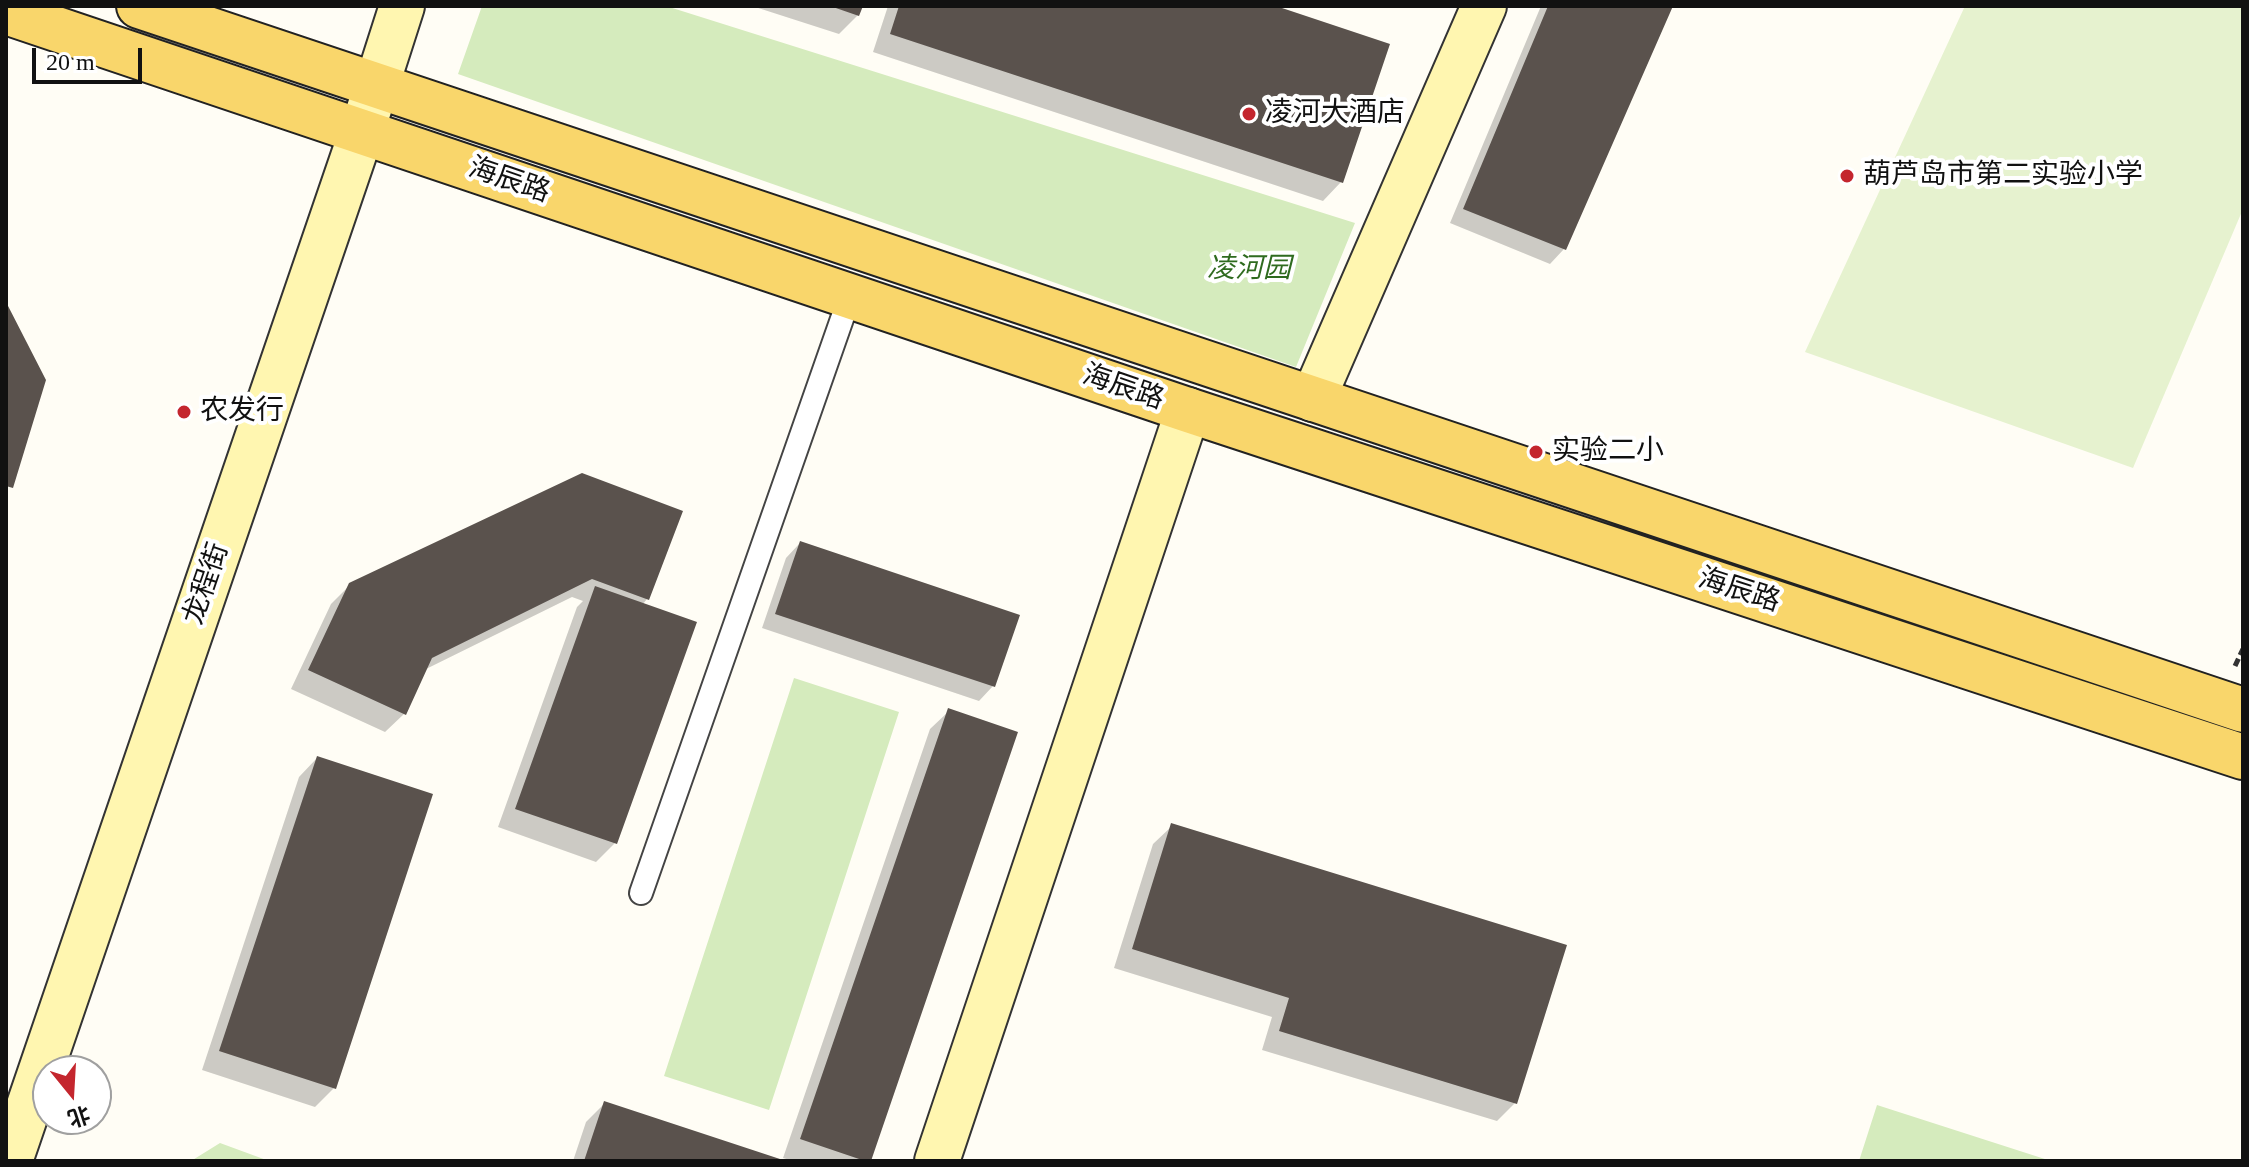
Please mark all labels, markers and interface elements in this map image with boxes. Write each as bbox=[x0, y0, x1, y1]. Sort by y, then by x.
scale bar bbox=[36, 32, 146, 82]
text: 20 m bbox=[46, 49, 95, 75]
place label: 凌河大酒店 bbox=[1265, 97, 1405, 131]
marker: 凌河大酒店 bbox=[1240, 105, 1258, 123]
street label: 海辰路 bbox=[464, 151, 554, 211]
place label: 葫芦岛市第二实验小学 bbox=[1863, 159, 2143, 193]
marker: 葫芦岛市第二实验小学 bbox=[1838, 167, 1856, 185]
park label: 凌河园 bbox=[1207, 253, 1291, 287]
street label: 海辰路 bbox=[1078, 358, 1168, 418]
place label: 农发行 bbox=[200, 395, 284, 429]
marker: 农发行 bbox=[175, 403, 193, 421]
place label: 实验二小 bbox=[1552, 435, 1664, 469]
marker: 实验二小 bbox=[1527, 443, 1545, 461]
street label: 龙程街 bbox=[177, 539, 237, 629]
street label: 海辰路 bbox=[1694, 562, 1784, 620]
north arrow bbox=[32, 1055, 112, 1135]
text: 北 bbox=[65, 1101, 93, 1132]

